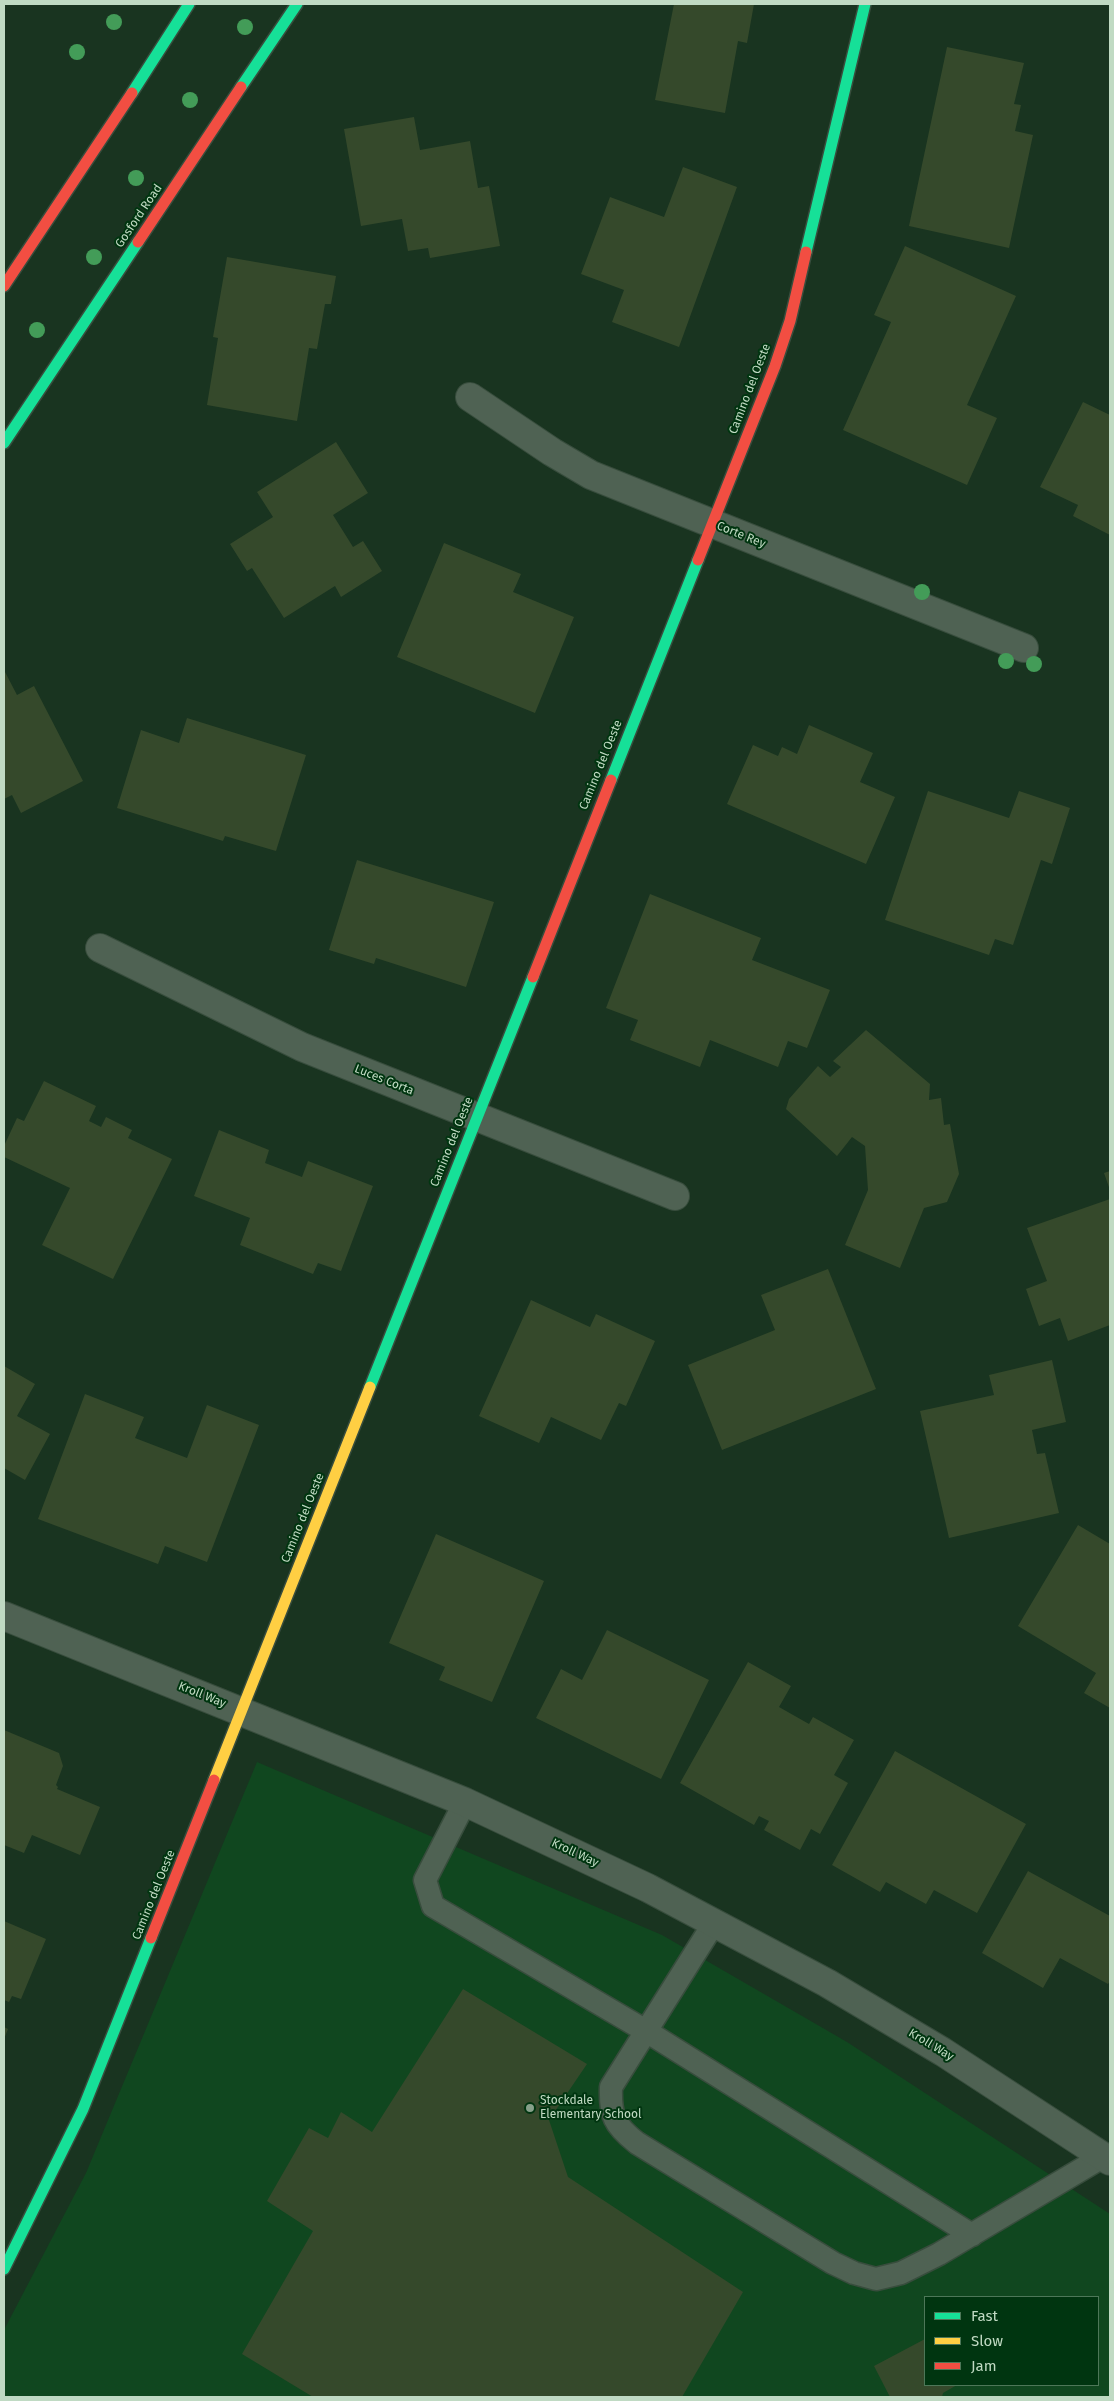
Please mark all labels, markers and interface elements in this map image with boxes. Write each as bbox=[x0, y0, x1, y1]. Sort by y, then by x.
street label: Gosford Road bbox=[113, 182, 165, 250]
street label: Camino del Oeste bbox=[726, 342, 774, 436]
street label: Corte Rey bbox=[714, 519, 768, 551]
street label: Camino del Oeste bbox=[576, 718, 626, 812]
street label: Luces Corta bbox=[352, 1062, 416, 1098]
street label: Camino del Oeste bbox=[427, 1095, 477, 1189]
street label: Camino del Oeste bbox=[278, 1471, 328, 1565]
street label: Kroll Way bbox=[176, 1679, 228, 1711]
street label: Kroll Way bbox=[549, 1836, 601, 1870]
street label: Camino del Oeste bbox=[129, 1848, 179, 1942]
street label: Kroll Way bbox=[906, 2026, 956, 2064]
place label: Stockdale Elementary School bbox=[540, 2094, 642, 2122]
marker: Stockdale Elementary School bbox=[524, 2102, 536, 2114]
legend bbox=[924, 2296, 1099, 2386]
text: Fast bbox=[971, 2307, 998, 2325]
text: Slow bbox=[971, 2332, 1003, 2350]
text: Jam bbox=[971, 2357, 997, 2375]

